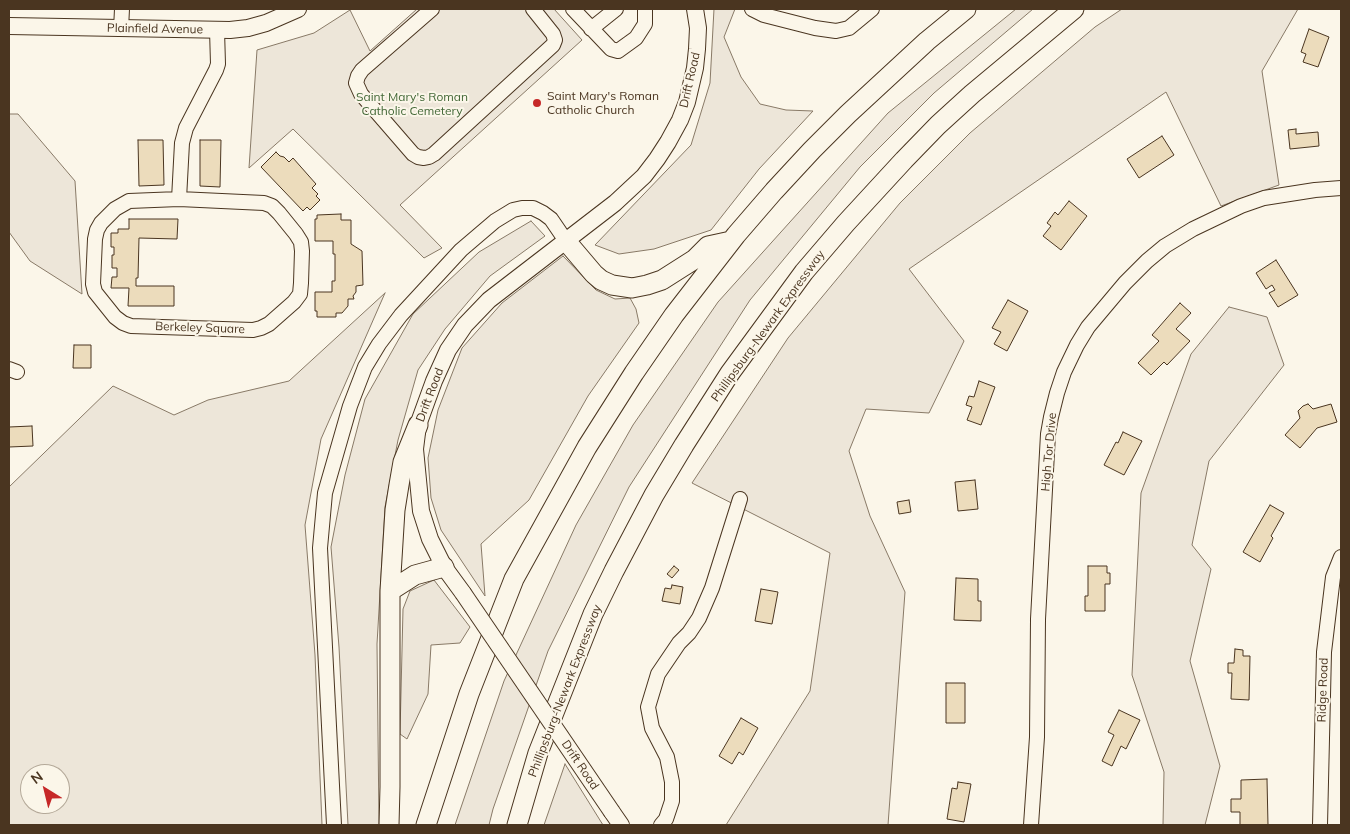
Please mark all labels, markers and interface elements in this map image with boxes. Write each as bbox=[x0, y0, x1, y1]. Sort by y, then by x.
street label: Plainfield Avenue bbox=[107, 21, 203, 37]
street label: Drift Road bbox=[677, 51, 703, 109]
place label: Saint Mary's Roman Catholic Church bbox=[547, 89, 659, 117]
park label: Saint Mary's Roman Catholic Cemetery bbox=[356, 90, 468, 118]
marker: Saint Mary's Roman Catholic Church bbox=[531, 97, 543, 109]
street label: Phillipsburg-Newark Expressway bbox=[708, 247, 828, 405]
street label: Berkeley Square bbox=[155, 319, 245, 337]
street label: Drift Road bbox=[413, 366, 447, 424]
street label: High Tor Drive bbox=[1038, 412, 1060, 492]
street label: Phillipsburg-Newark Expressway bbox=[525, 603, 605, 779]
street label: Ridge Road bbox=[1315, 657, 1331, 723]
street label: Drift Road bbox=[558, 737, 602, 793]
north arrow bbox=[20, 764, 70, 814]
text: N bbox=[27, 767, 46, 788]

